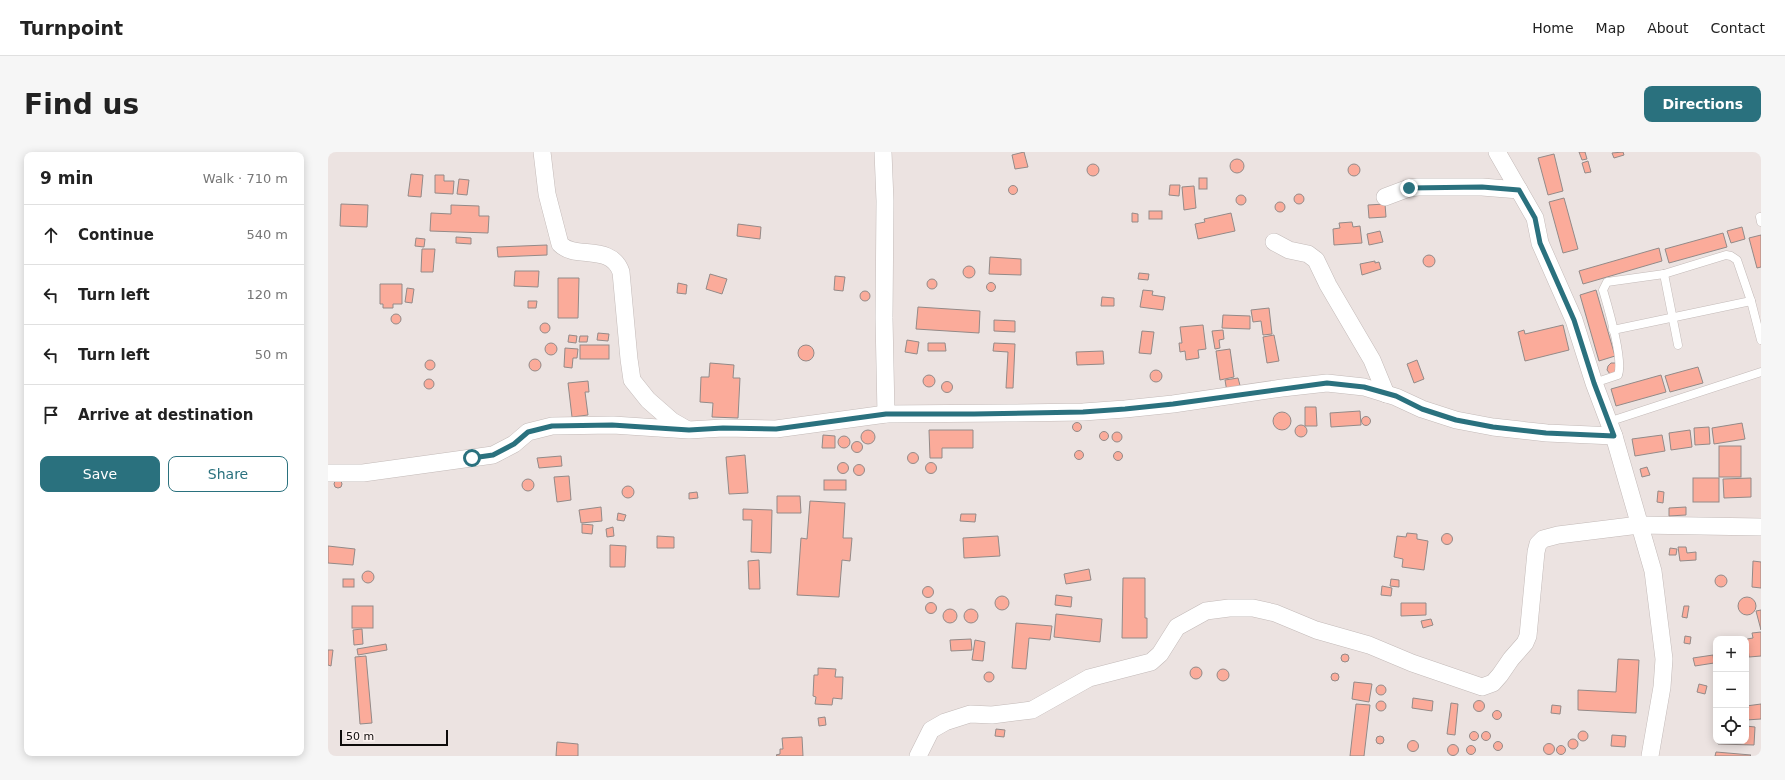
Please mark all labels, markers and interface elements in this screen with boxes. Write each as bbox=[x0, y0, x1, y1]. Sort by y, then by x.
text: Turnpoint bbox=[20, 17, 123, 39]
text: Home bbox=[1532, 20, 1574, 36]
text: Map bbox=[1596, 20, 1625, 36]
text: About bbox=[1647, 20, 1689, 36]
text: Contact bbox=[1711, 20, 1765, 36]
button: Directions bbox=[1644, 86, 1761, 122]
text: Find us bbox=[24, 88, 139, 121]
text: 9 min bbox=[40, 168, 93, 188]
text: Walk · 710 m bbox=[203, 171, 288, 186]
route end bbox=[1400, 179, 1418, 197]
icon: ahead bbox=[40, 224, 62, 246]
text: Continue bbox=[78, 226, 154, 244]
text: 540 m bbox=[246, 227, 288, 242]
icon: left bbox=[40, 284, 62, 306]
text: Turn left bbox=[78, 286, 150, 304]
text: 120 m bbox=[246, 287, 288, 302]
icon: left bbox=[40, 344, 62, 366]
text: Turn left bbox=[78, 346, 150, 364]
text: 50 m bbox=[255, 347, 288, 362]
icon: arrive bbox=[40, 404, 62, 426]
text: Arrive at destination bbox=[78, 406, 253, 424]
route start bbox=[463, 449, 481, 467]
button: Save bbox=[40, 456, 160, 492]
button: Share bbox=[168, 456, 288, 492]
map controls bbox=[1713, 636, 1749, 744]
button: + bbox=[1713, 636, 1749, 672]
button: − bbox=[1713, 672, 1749, 708]
button: locate bbox=[1713, 708, 1749, 744]
scale bar bbox=[340, 728, 448, 747]
text: 50 m bbox=[346, 730, 374, 743]

